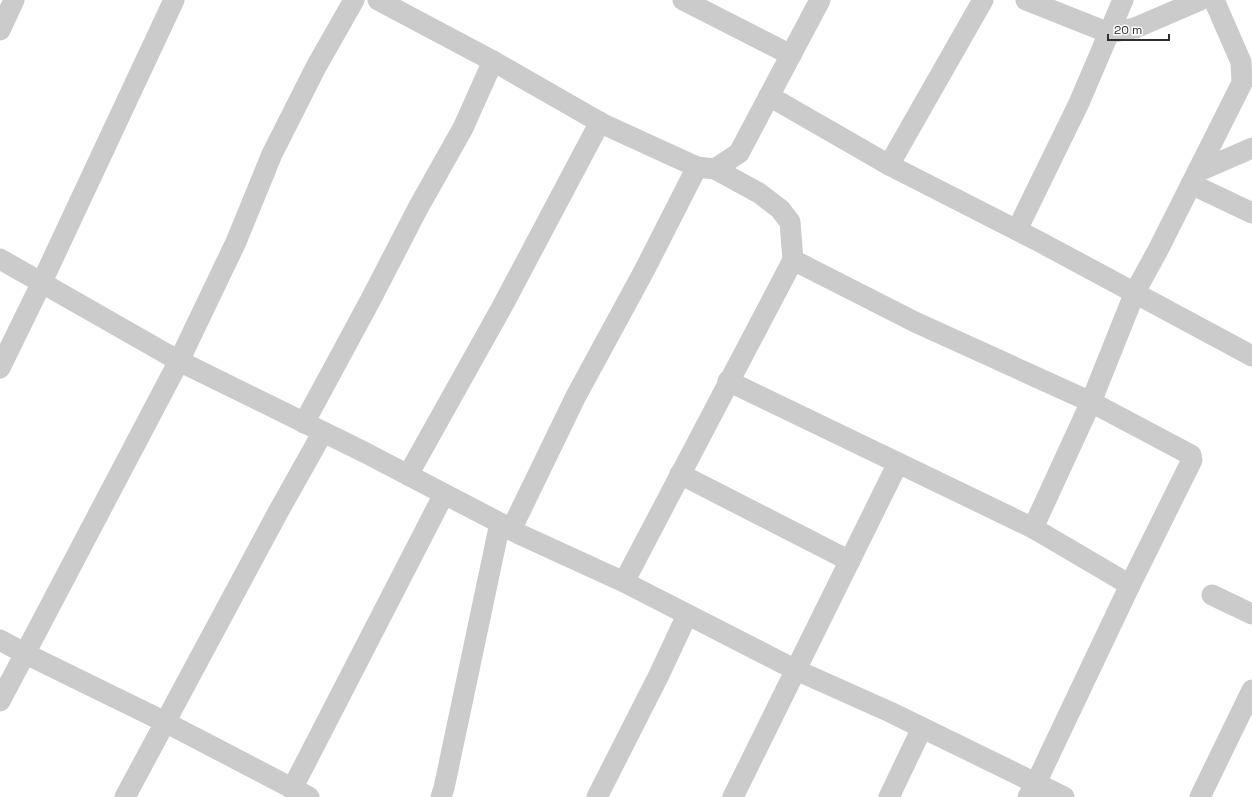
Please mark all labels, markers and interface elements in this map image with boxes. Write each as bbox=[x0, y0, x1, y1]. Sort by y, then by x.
scale bar bbox=[1108, 16, 1169, 42]
text: 20 m bbox=[1114, 22, 1142, 38]

